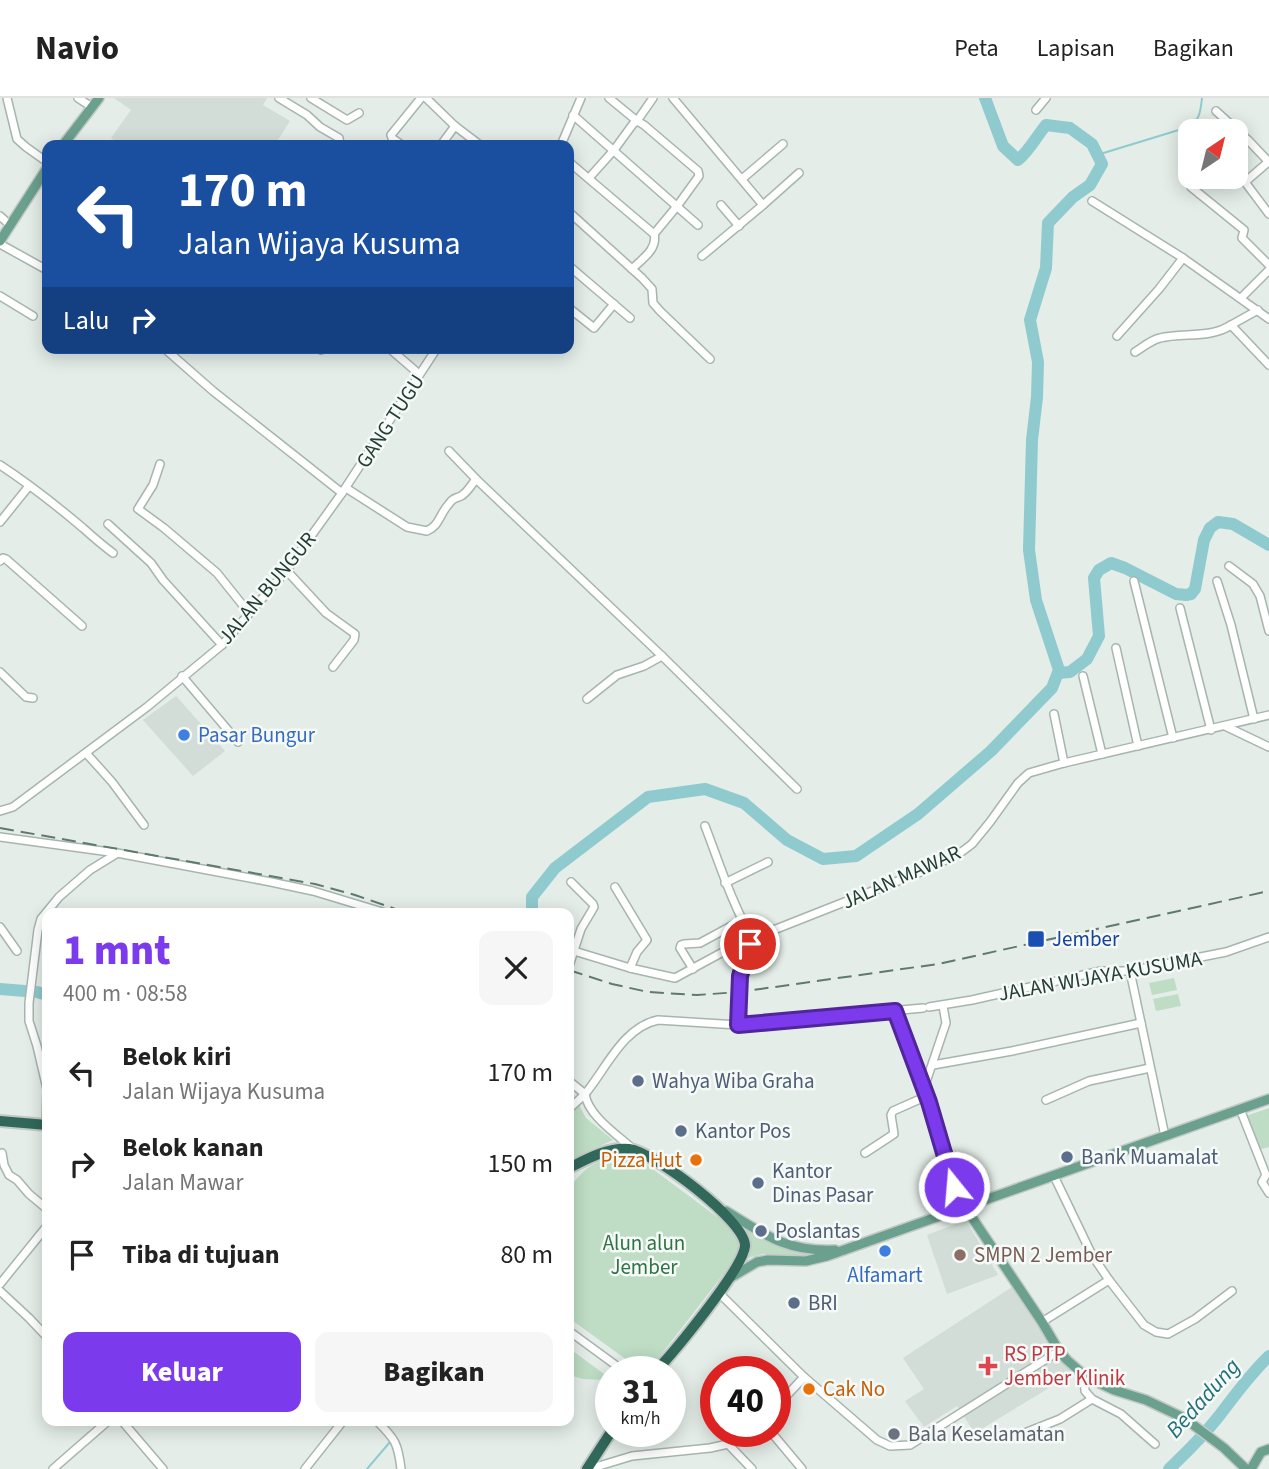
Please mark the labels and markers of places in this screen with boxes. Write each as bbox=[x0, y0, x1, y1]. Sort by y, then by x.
place label: Pasar Bungur bbox=[198, 720, 316, 750]
marker: Pasar Bungur bbox=[176, 727, 192, 743]
pin bbox=[720, 914, 780, 974]
place label: Jember bbox=[1052, 924, 1120, 954]
marker: Jember bbox=[1026, 929, 1046, 949]
place label: Wahya Wiba Graha bbox=[652, 1066, 814, 1096]
marker: Wahya Wiba Graha bbox=[630, 1073, 646, 1089]
place label: Kantor Pos bbox=[695, 1116, 791, 1146]
marker: Kantor Pos bbox=[673, 1123, 689, 1139]
place label: Bank Muamalat bbox=[1081, 1142, 1218, 1172]
place label: Pizza Hut bbox=[601, 1145, 682, 1175]
marker: Bank Muamalat bbox=[1059, 1149, 1075, 1165]
marker: Pizza Hut bbox=[688, 1152, 704, 1168]
place label: Kantor Dinas Pasar bbox=[772, 1156, 874, 1210]
marker: Kantor Dinas Pasar bbox=[750, 1175, 766, 1191]
place label: Poslantas bbox=[775, 1216, 860, 1246]
marker: Poslantas bbox=[753, 1223, 769, 1239]
place label: SMPN 2 Jember bbox=[974, 1240, 1113, 1270]
marker: Alfamart bbox=[877, 1243, 893, 1259]
marker: SMPN 2 Jember bbox=[952, 1247, 968, 1263]
place label: Alfamart bbox=[847, 1260, 923, 1290]
place label: BRI bbox=[808, 1288, 838, 1318]
marker: BRI bbox=[786, 1295, 802, 1311]
place label: RS PTP Jember Klinik bbox=[1004, 1339, 1126, 1393]
marker: RS PTP Jember Klinik bbox=[978, 1356, 998, 1376]
place label: Cak No bbox=[823, 1374, 885, 1404]
marker: Cak No bbox=[801, 1381, 817, 1397]
place label: Bala Keselamatan bbox=[908, 1419, 1065, 1449]
marker: Bala Keselamatan bbox=[886, 1426, 902, 1442]

